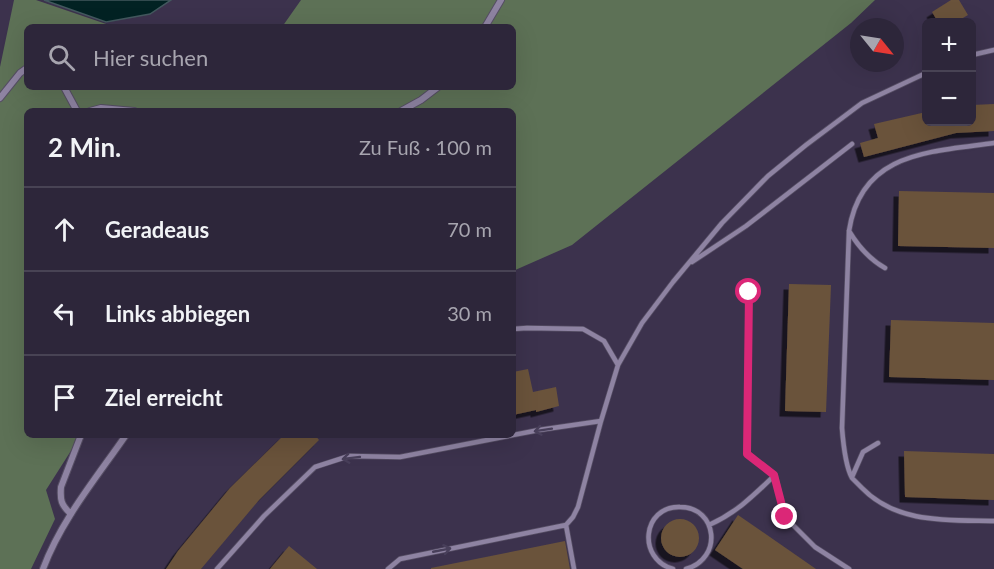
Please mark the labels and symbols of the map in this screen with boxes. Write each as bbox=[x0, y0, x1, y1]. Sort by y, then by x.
north arrow bbox=[850, 18, 904, 72]
route start bbox=[735, 278, 761, 304]
one-way arrow bbox=[533, 424, 553, 435]
one-way arrow bbox=[341, 453, 361, 464]
route end bbox=[771, 503, 797, 529]
one-way arrow bbox=[432, 544, 452, 555]

